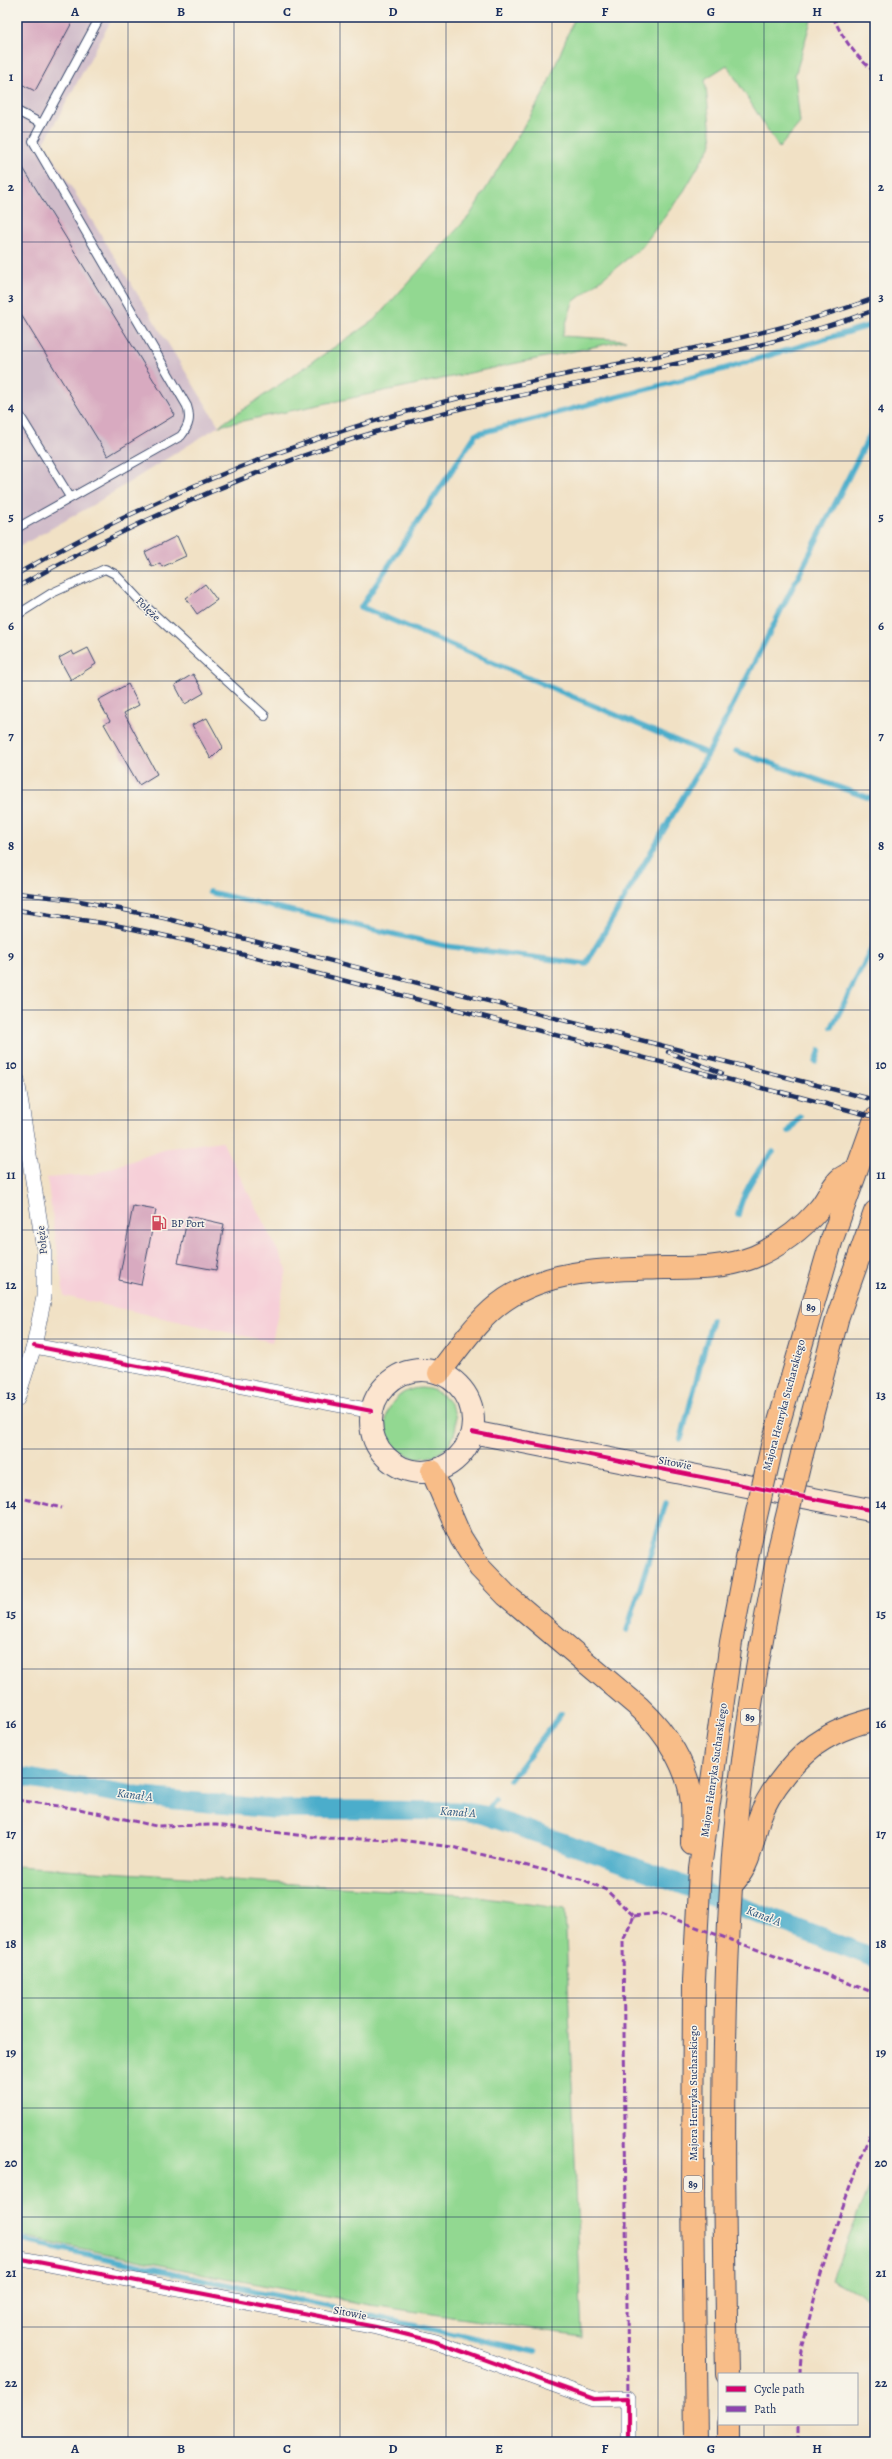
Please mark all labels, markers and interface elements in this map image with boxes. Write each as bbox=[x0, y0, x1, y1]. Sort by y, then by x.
text: A bbox=[70, 3, 80, 20]
text: B bbox=[177, 3, 185, 20]
text: C bbox=[283, 3, 291, 20]
text: D bbox=[388, 3, 398, 20]
text: E bbox=[495, 3, 503, 20]
text: F bbox=[602, 3, 609, 20]
text: G bbox=[707, 3, 715, 20]
text: H bbox=[812, 3, 822, 20]
text: 1 bbox=[9, 68, 14, 85]
text: 1 bbox=[879, 68, 884, 85]
text: 2 bbox=[8, 178, 15, 195]
text: 2 bbox=[878, 178, 885, 195]
text: 3 bbox=[8, 288, 14, 305]
text: 3 bbox=[878, 288, 884, 305]
text: 4 bbox=[8, 398, 14, 415]
text: 4 bbox=[878, 398, 884, 415]
text: 5 bbox=[8, 508, 14, 525]
text: 5 bbox=[878, 508, 884, 525]
street label: Połęże bbox=[132, 594, 164, 624]
text: 6 bbox=[8, 617, 14, 634]
text: 6 bbox=[878, 617, 884, 634]
text: 7 bbox=[8, 727, 14, 744]
text: 7 bbox=[878, 727, 884, 744]
text: 8 bbox=[8, 837, 14, 854]
text: 8 bbox=[878, 837, 884, 854]
text: 9 bbox=[8, 947, 14, 964]
text: 9 bbox=[878, 947, 884, 964]
text: 10 bbox=[5, 1056, 17, 1073]
text: 10 bbox=[875, 1056, 887, 1073]
text: 11 bbox=[6, 1166, 16, 1183]
text: 11 bbox=[876, 1166, 886, 1183]
fuel station icon: BP Port bbox=[150, 1214, 168, 1232]
place label: BP Port bbox=[171, 1216, 205, 1231]
street label: Połęże bbox=[33, 1225, 51, 1255]
text: 12 bbox=[6, 1276, 17, 1293]
text: 12 bbox=[876, 1276, 887, 1293]
road number: 89 bbox=[802, 1299, 820, 1315]
street label: Majora Henryka Sucharskiego bbox=[759, 1337, 809, 1472]
text: 13 bbox=[6, 1386, 17, 1403]
text: 13 bbox=[876, 1386, 887, 1403]
street label: Sitowie bbox=[657, 1452, 693, 1474]
text: 14 bbox=[6, 1495, 16, 1512]
text: 14 bbox=[876, 1495, 886, 1512]
text: 15 bbox=[6, 1605, 17, 1622]
text: 15 bbox=[876, 1605, 887, 1622]
street label: Majora Henryka Sucharskiego bbox=[697, 1701, 731, 1838]
road number: 89 bbox=[741, 1709, 759, 1725]
text: 16 bbox=[6, 1715, 16, 1732]
text: 16 bbox=[876, 1715, 886, 1732]
water label: Kanał A bbox=[116, 1785, 154, 1805]
water label: Kanał A bbox=[440, 1803, 477, 1821]
text: 17 bbox=[6, 1825, 17, 1842]
text: 17 bbox=[876, 1825, 887, 1842]
water label: Kanał A bbox=[744, 1902, 784, 1930]
text: 18 bbox=[6, 1935, 16, 1952]
text: 18 bbox=[876, 1935, 886, 1952]
street label: Majora Henryka Sucharskiego bbox=[686, 2025, 701, 2161]
text: 19 bbox=[6, 2044, 16, 2061]
text: 19 bbox=[876, 2044, 886, 2061]
text: 20 bbox=[5, 2154, 18, 2171]
text: 20 bbox=[875, 2154, 888, 2171]
road number: 89 bbox=[684, 2176, 702, 2192]
text: 21 bbox=[6, 2264, 17, 2281]
text: 21 bbox=[876, 2264, 887, 2281]
street label: Sitowie bbox=[332, 2302, 368, 2324]
legend bbox=[718, 2373, 858, 2425]
text: 22 bbox=[5, 2374, 18, 2391]
text: 22 bbox=[875, 2374, 888, 2391]
text: Cycle path bbox=[754, 2381, 805, 2397]
text: Path bbox=[754, 2401, 777, 2417]
text: A bbox=[70, 2440, 80, 2457]
text: B bbox=[177, 2440, 185, 2457]
text: C bbox=[283, 2440, 291, 2457]
text: D bbox=[388, 2440, 398, 2457]
text: E bbox=[495, 2440, 503, 2457]
text: F bbox=[602, 2440, 609, 2457]
text: G bbox=[707, 2440, 715, 2457]
text: H bbox=[812, 2440, 822, 2457]

